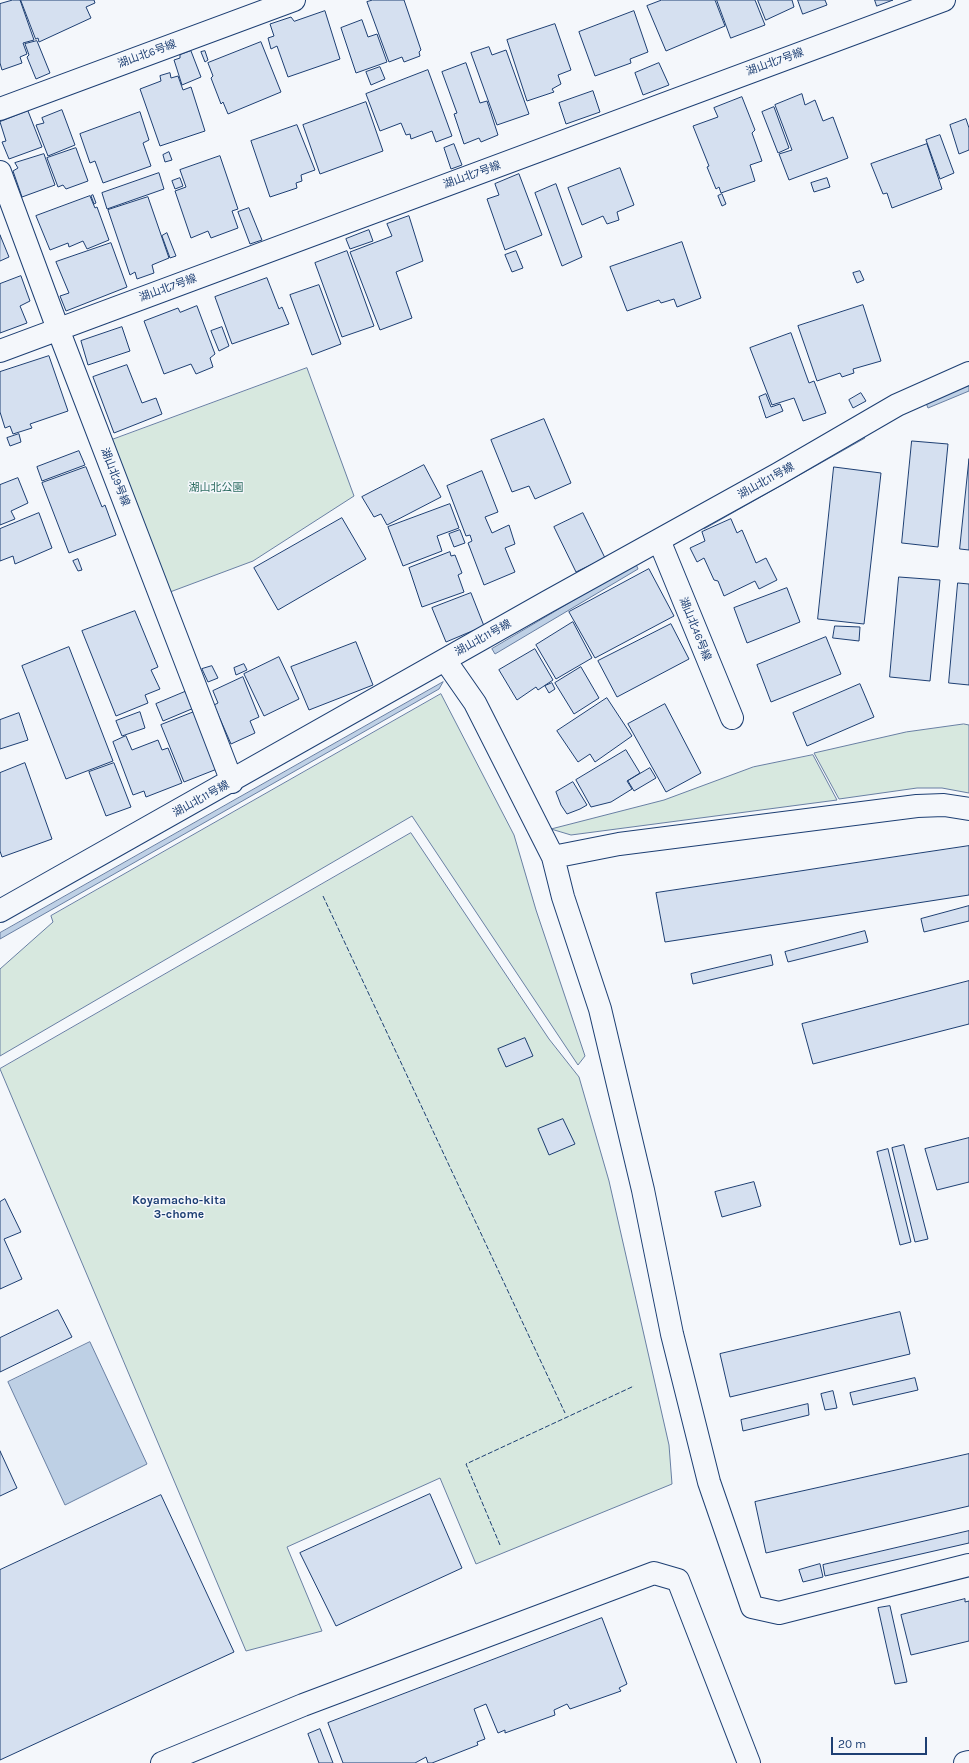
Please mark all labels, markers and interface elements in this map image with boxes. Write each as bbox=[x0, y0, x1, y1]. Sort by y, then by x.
street label: 湖山北6号線 bbox=[116, 37, 178, 71]
street label: 湖山北7号線 bbox=[744, 46, 806, 78]
street label: 湖山北7号線 bbox=[441, 159, 503, 191]
street label: 湖山北7号線 bbox=[137, 272, 199, 304]
street label: 湖山北9号線 bbox=[98, 446, 132, 508]
street label: 湖山北11号線 bbox=[736, 460, 796, 502]
park label: 湖山北公園 bbox=[189, 481, 243, 495]
street label: 湖山北46号線 bbox=[676, 595, 714, 663]
street label: 湖山北11号線 bbox=[453, 617, 513, 659]
street label: 湖山北11号線 bbox=[171, 778, 231, 820]
district label: Koyamacho-kita 3-chome bbox=[132, 1194, 226, 1222]
scale bar bbox=[833, 1729, 929, 1755]
text: 20 m bbox=[838, 1737, 866, 1751]

